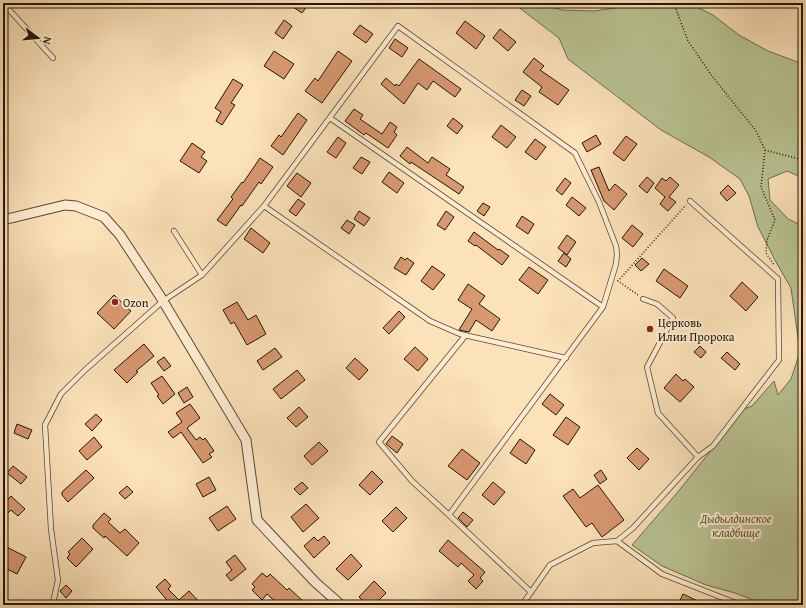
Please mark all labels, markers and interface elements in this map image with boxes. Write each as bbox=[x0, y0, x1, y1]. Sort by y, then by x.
north arrow bbox=[18, 18, 58, 58]
text: N bbox=[39, 35, 56, 47]
place label: Ozon bbox=[123, 294, 149, 311]
marker: Ozon bbox=[110, 297, 120, 307]
place label: Церковь Илии Пророка bbox=[658, 314, 735, 345]
marker: Церковь Илии Пророка bbox=[645, 324, 655, 334]
park label: Дыдылдинское кладбище bbox=[699, 510, 772, 541]

